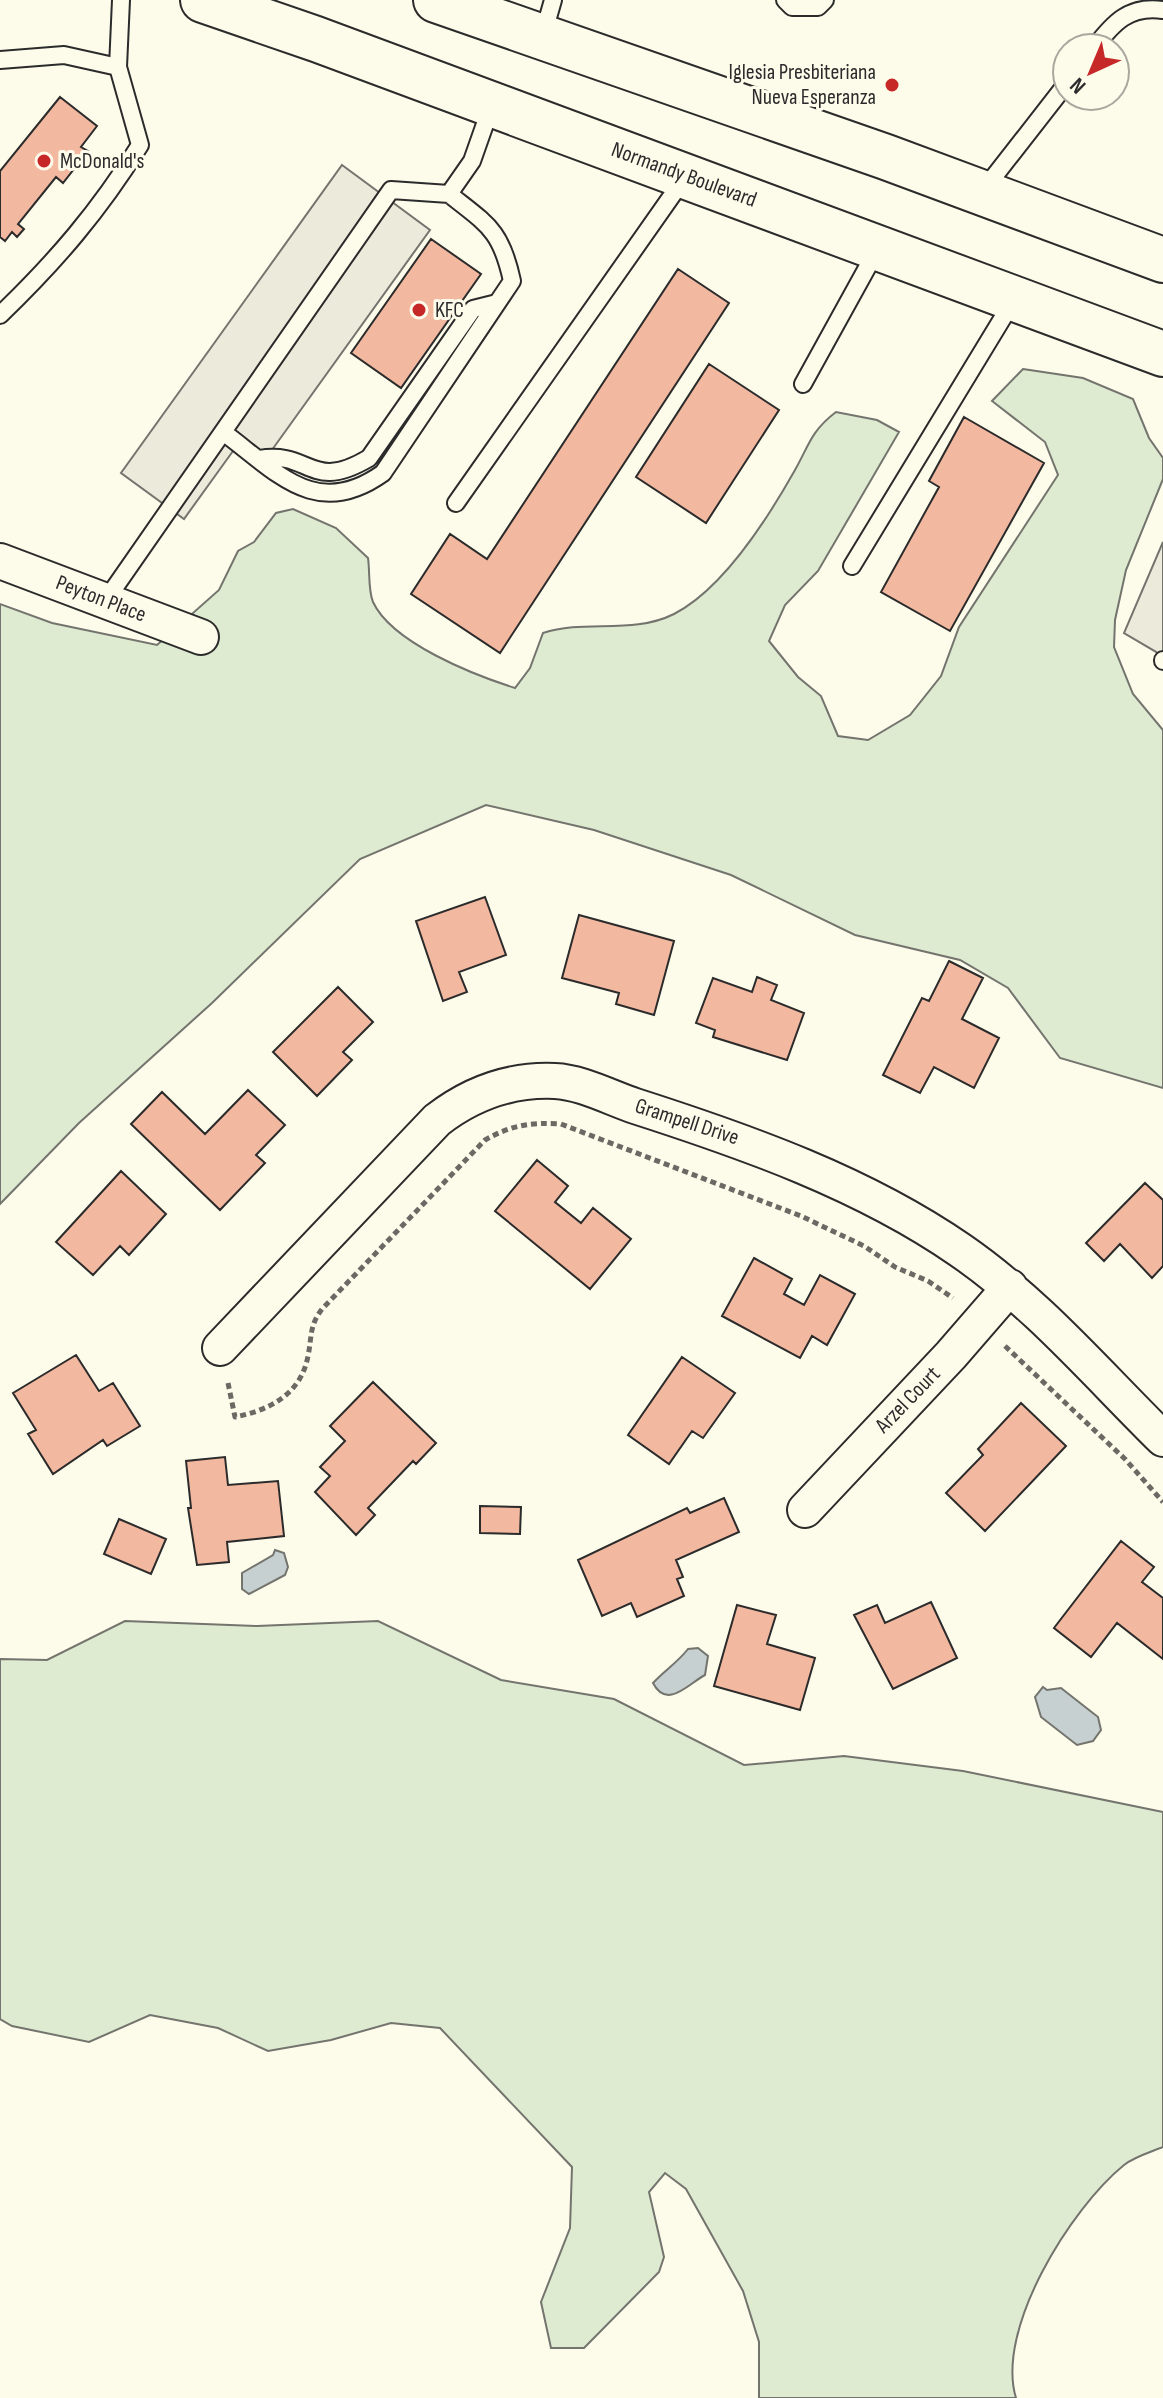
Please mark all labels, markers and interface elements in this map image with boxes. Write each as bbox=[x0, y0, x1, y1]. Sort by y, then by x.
north arrow bbox=[1051, 32, 1131, 112]
place label: Iglesia Presbiteriana Nueva Esperanza bbox=[729, 59, 876, 111]
text: N bbox=[1065, 72, 1092, 99]
marker: Iglesia Presbiteriana Nueva Esperanza bbox=[883, 76, 901, 94]
street label: Normandy Boulevard bbox=[608, 136, 760, 214]
place label: McDonald's bbox=[60, 148, 144, 175]
marker: McDonald's bbox=[35, 152, 53, 170]
place label: KFC bbox=[435, 297, 464, 324]
marker: KFC bbox=[410, 301, 428, 319]
street label: Peyton Place bbox=[52, 569, 150, 629]
street label: Grampell Drive bbox=[632, 1093, 742, 1151]
street label: Arzel Court bbox=[869, 1361, 946, 1440]

